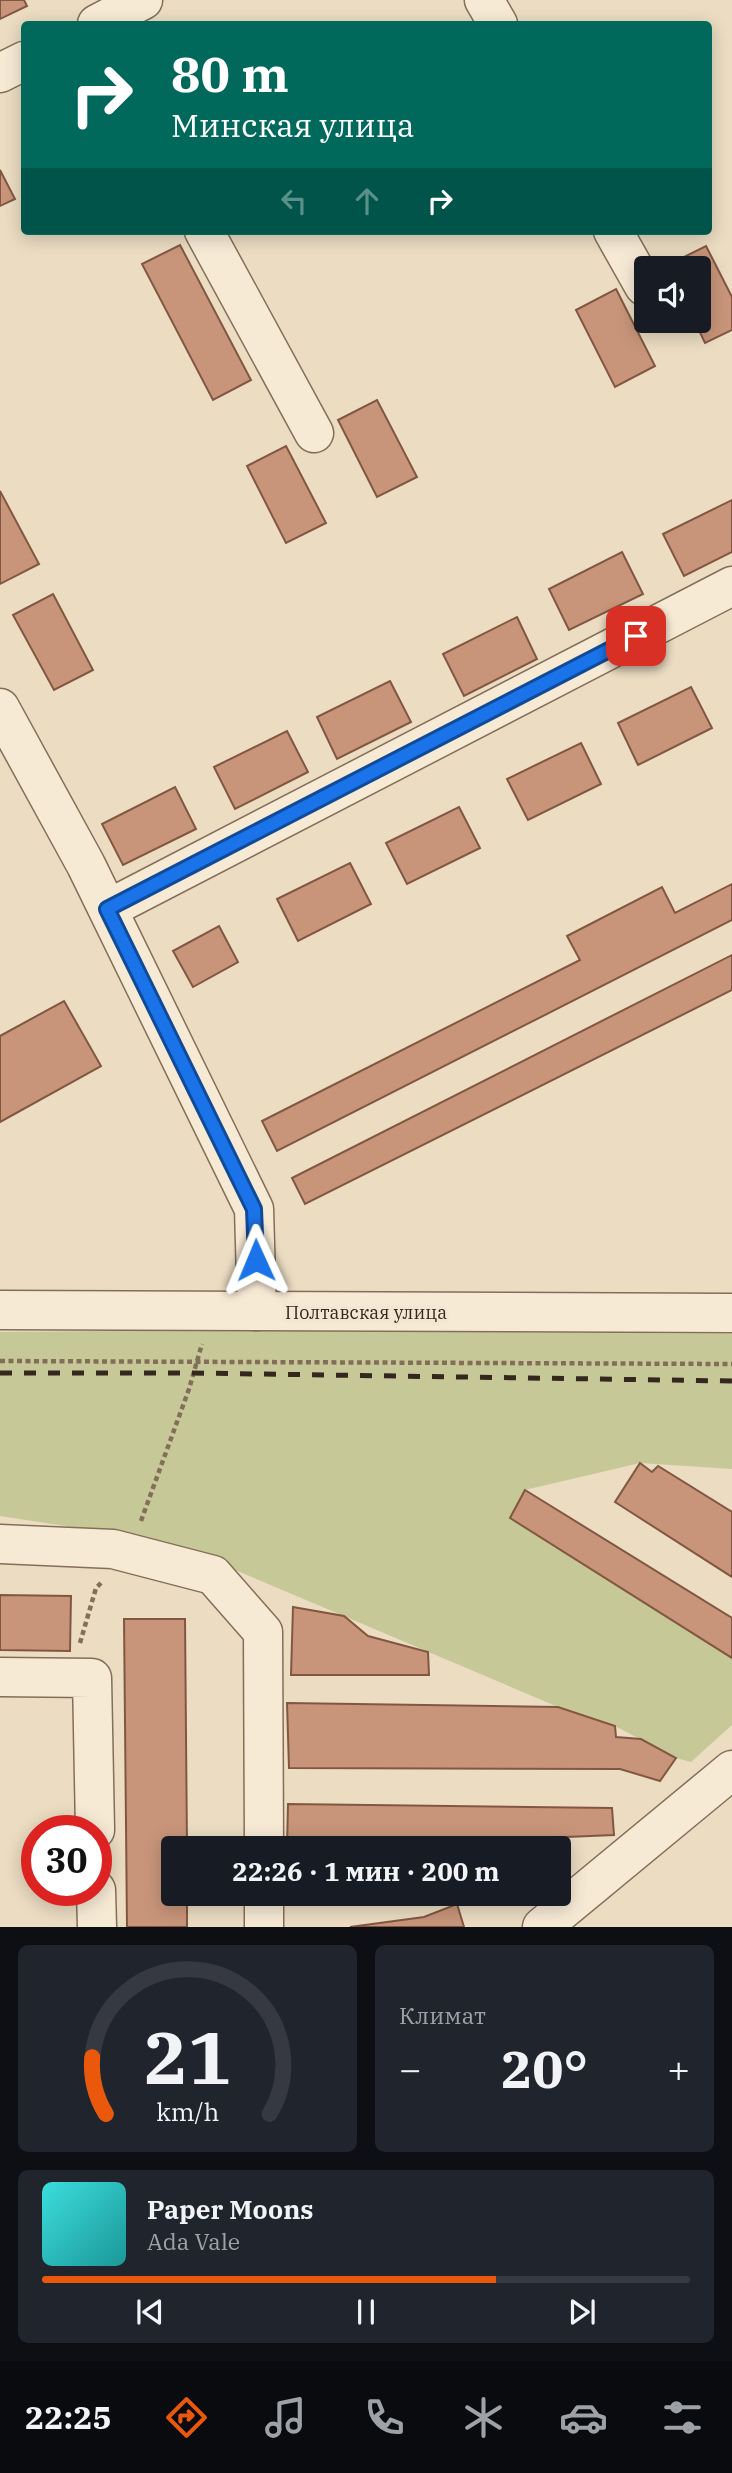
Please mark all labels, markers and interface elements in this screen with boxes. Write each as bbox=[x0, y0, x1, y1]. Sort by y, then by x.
text: 80 m bbox=[171, 42, 289, 105]
icon: right bbox=[56, 49, 147, 140]
text: Минская улица bbox=[171, 104, 414, 146]
icon: left bbox=[275, 182, 313, 220]
icon: ahead bbox=[348, 182, 386, 220]
icon: right bbox=[421, 182, 459, 220]
map controls bbox=[634, 256, 711, 333]
button: sound bbox=[634, 256, 711, 333]
pin bbox=[606, 606, 666, 666]
icon: arrive bbox=[617, 617, 655, 655]
position arrow bbox=[219, 1223, 293, 1297]
street label: Полтавская улица bbox=[285, 1301, 447, 1324]
speed limit sign: 30 bbox=[21, 1815, 112, 1906]
text: 22:26 · 1 мин · 200 m bbox=[232, 1854, 500, 1888]
text: Климат bbox=[399, 2000, 486, 2030]
text: 21 bbox=[144, 2010, 231, 2105]
text: 20° bbox=[501, 2035, 588, 2102]
text: − bbox=[399, 2044, 422, 2093]
text: + bbox=[667, 2044, 690, 2093]
text: km/h bbox=[156, 2095, 219, 2128]
text: Paper Moons bbox=[147, 2192, 314, 2226]
text: Ada Vale bbox=[147, 2226, 240, 2256]
icon: previous bbox=[131, 2293, 169, 2331]
icon: pause bbox=[347, 2293, 385, 2331]
icon: next bbox=[563, 2293, 601, 2331]
icon: directions bbox=[162, 2393, 211, 2442]
icon: music bbox=[261, 2393, 310, 2442]
icon: phone bbox=[360, 2393, 409, 2442]
icon: climate bbox=[459, 2393, 508, 2442]
icon: car bbox=[559, 2393, 608, 2442]
icon: filters bbox=[658, 2393, 707, 2442]
text: 22:25 bbox=[25, 2396, 112, 2438]

